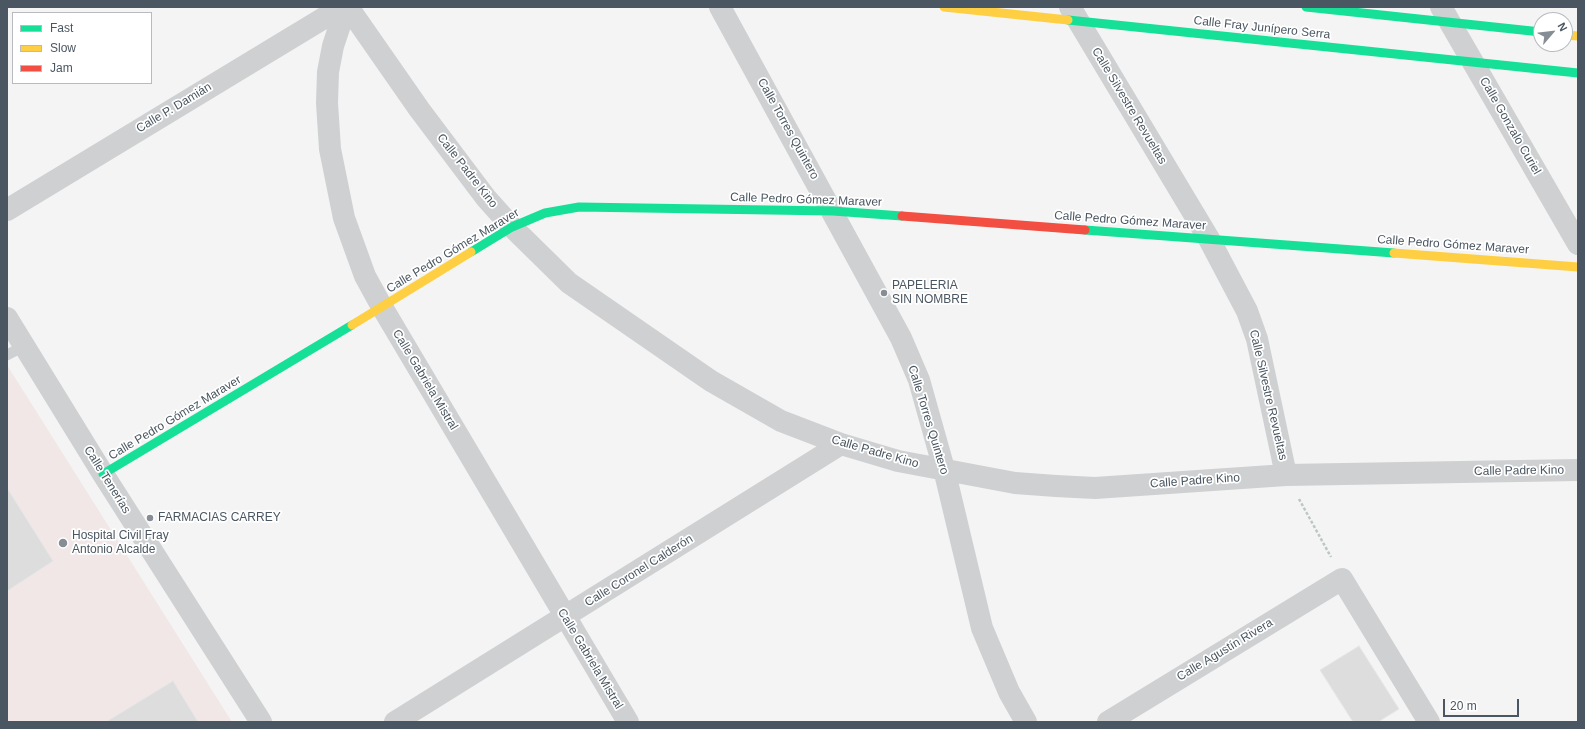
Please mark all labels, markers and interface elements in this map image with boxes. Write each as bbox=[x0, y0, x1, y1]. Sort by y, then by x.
legend bbox=[12, 12, 152, 84]
north arrow bbox=[1533, 12, 1573, 52]
street label: Calle Fray Junípero Serra bbox=[1193, 14, 1331, 42]
text: Fast bbox=[50, 21, 73, 35]
text: N bbox=[1556, 21, 1570, 33]
text: Slow bbox=[50, 41, 76, 55]
street label: Calle Silvestre Revueltas bbox=[1088, 45, 1170, 167]
text: Jam bbox=[50, 61, 73, 75]
street label: Calle Gonzalo Curiel bbox=[1476, 75, 1544, 177]
street label: Calle Torres Quintero bbox=[754, 76, 822, 182]
street label: Calle P. Damián bbox=[134, 80, 214, 136]
street label: Calle Padre Kino bbox=[434, 131, 500, 211]
street label: Calle Pedro Gómez Maraver bbox=[730, 190, 882, 210]
street label: Calle Pedro Gómez Maraver bbox=[384, 206, 522, 296]
street label: Calle Pedro Gómez Maraver bbox=[1054, 209, 1206, 233]
street label: Calle Pedro Gómez Maraver bbox=[1377, 233, 1529, 257]
place label: PAPELERIA SIN NOMBRE bbox=[892, 279, 968, 307]
marker: PAPELERIA SIN NOMBRE bbox=[879, 288, 889, 298]
street label: Calle Gabriela Mistral bbox=[389, 327, 461, 433]
street label: Calle Silvestre Revueltas bbox=[1246, 328, 1290, 462]
street label: Calle Torres Quintero bbox=[905, 364, 951, 476]
street label: Calle Pedro Gómez Maraver bbox=[106, 373, 244, 463]
street label: Calle Padre Kino bbox=[830, 433, 920, 471]
street label: Calle Tenerías bbox=[81, 444, 133, 516]
street label: Calle Padre Kino bbox=[1474, 463, 1564, 479]
street label: Calle Padre Kino bbox=[1150, 471, 1240, 491]
place label: FARMACIAS CARREY bbox=[158, 511, 281, 525]
marker: FARMACIAS CARREY bbox=[145, 513, 155, 523]
place label: Hospital Civil Fray Antonio Alcalde bbox=[72, 529, 169, 557]
street label: Calle Coronel Calderón bbox=[582, 532, 696, 610]
marker: Hospital Civil Fray Antonio Alcalde bbox=[57, 537, 69, 549]
street label: Calle Gabriela Mistral bbox=[554, 606, 626, 712]
street label: Calle Agustín Rivera bbox=[1174, 616, 1276, 684]
scale bar bbox=[1445, 691, 1521, 717]
text: 20 m bbox=[1450, 699, 1477, 713]

